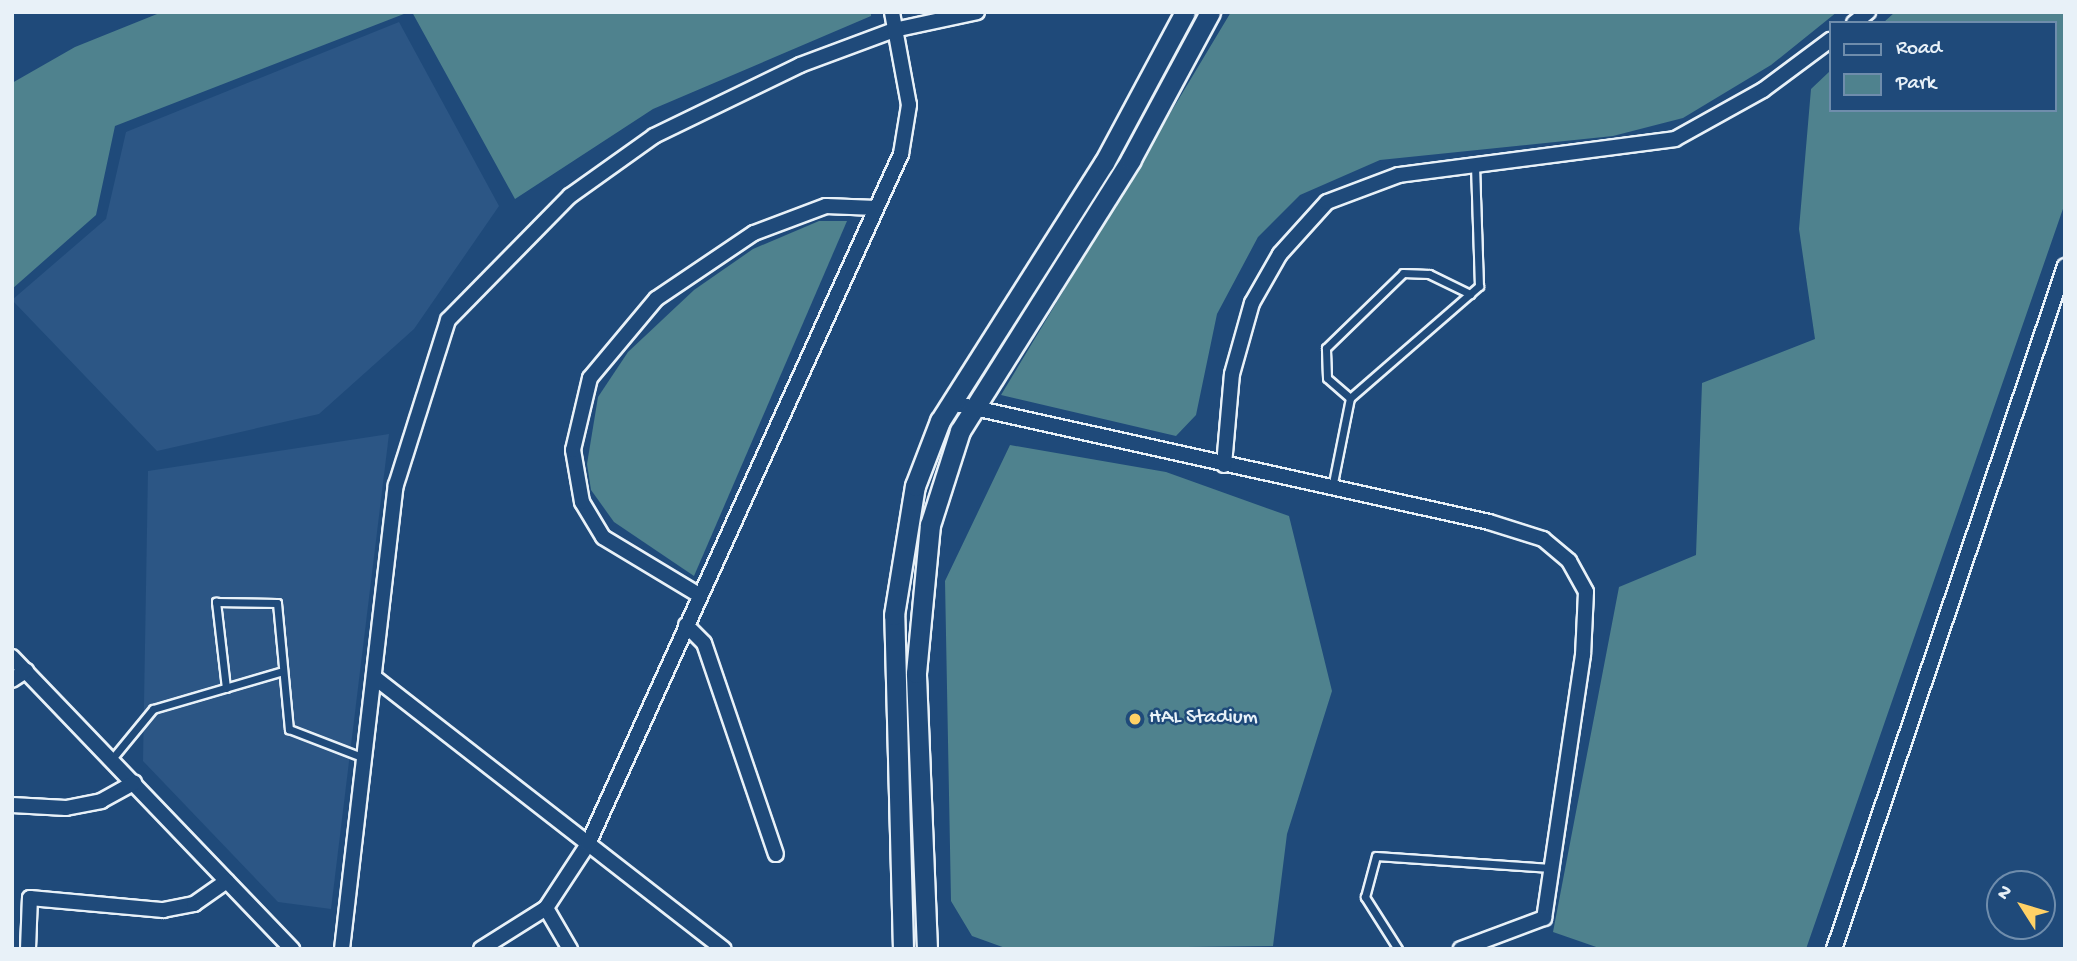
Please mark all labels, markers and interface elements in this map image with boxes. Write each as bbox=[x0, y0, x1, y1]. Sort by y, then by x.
legend bbox=[1828, 21, 2056, 112]
text: Road bbox=[1896, 37, 1942, 62]
text: Park bbox=[1896, 72, 1936, 97]
place label: HAL Stadium bbox=[1149, 706, 1258, 732]
marker: HAL Stadium bbox=[1127, 711, 1143, 727]
north arrow bbox=[1986, 870, 2056, 940]
text: N bbox=[1993, 881, 2018, 905]

